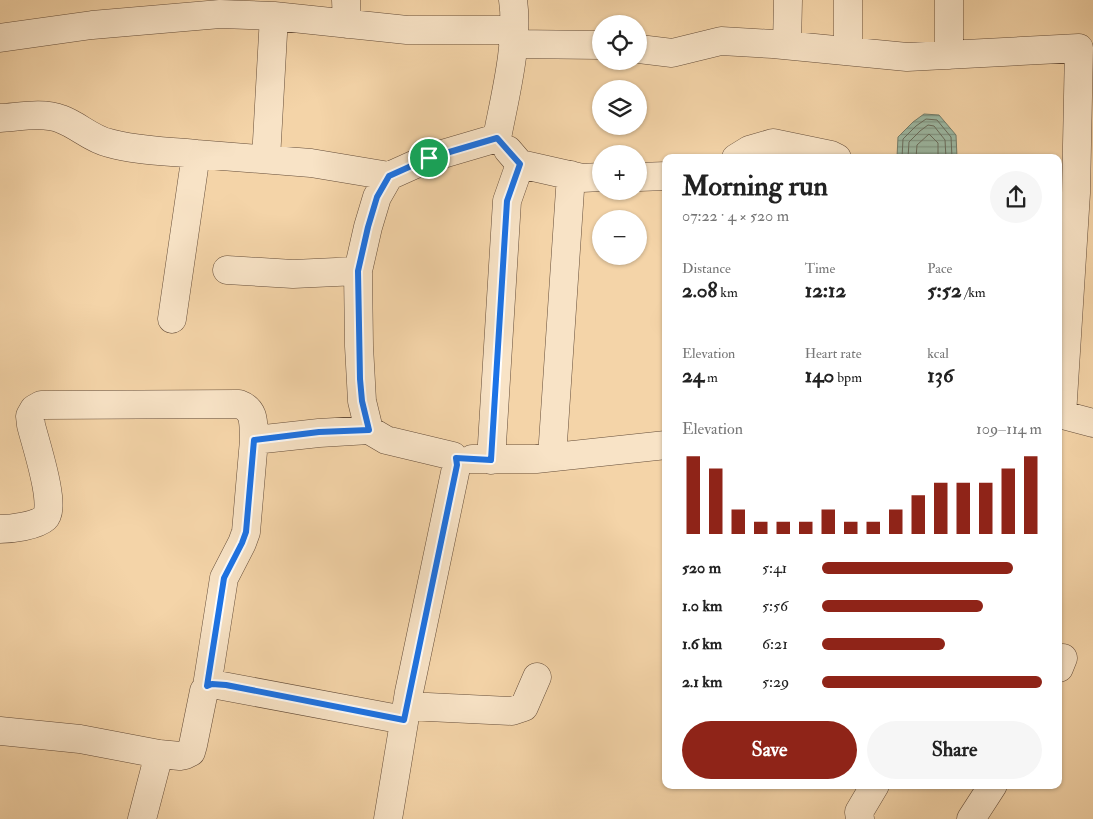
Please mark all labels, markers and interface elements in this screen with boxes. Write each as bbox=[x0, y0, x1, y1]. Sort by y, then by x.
map controls bbox=[592, 15, 647, 265]
button: locate bbox=[592, 15, 647, 70]
button: layers bbox=[592, 80, 647, 135]
pin bbox=[408, 137, 450, 179]
icon: arrive bbox=[415, 144, 443, 172]
button: + bbox=[592, 145, 647, 200]
text: Morning run bbox=[682, 169, 828, 204]
button: share bbox=[990, 171, 1042, 223]
text: 07:22 · 4 × 520 m bbox=[682, 206, 789, 226]
button: − bbox=[592, 210, 647, 265]
text: Distance bbox=[682, 260, 731, 277]
text: Time bbox=[805, 260, 835, 277]
text: Pace bbox=[927, 260, 952, 277]
text: 2.08 bbox=[682, 277, 717, 304]
text: 12:12 bbox=[805, 277, 846, 304]
text: 5:52 bbox=[927, 277, 962, 304]
text: km bbox=[717, 284, 738, 301]
text: /km bbox=[962, 284, 986, 301]
text: Elevation bbox=[682, 345, 735, 362]
text: Heart rate bbox=[805, 345, 862, 362]
text: kcal bbox=[927, 345, 949, 362]
text: 24 bbox=[682, 362, 704, 389]
text: 140 bbox=[805, 362, 834, 389]
text: 136 bbox=[927, 362, 953, 389]
text: m bbox=[704, 369, 718, 386]
text: bpm bbox=[834, 369, 862, 386]
text: Elevation bbox=[682, 419, 743, 439]
text: 109–114 m bbox=[976, 419, 1042, 439]
text: 520 m bbox=[682, 558, 721, 578]
text: 5:41 bbox=[762, 558, 787, 578]
text: 1.0 km bbox=[682, 596, 722, 616]
text: 5:56 bbox=[762, 596, 788, 616]
text: 1.6 km bbox=[682, 634, 722, 654]
text: 6:21 bbox=[762, 634, 788, 654]
text: 2.1 km bbox=[682, 672, 722, 692]
text: 5:29 bbox=[762, 672, 789, 692]
button: Save bbox=[682, 721, 857, 779]
button: Share bbox=[867, 721, 1042, 779]

